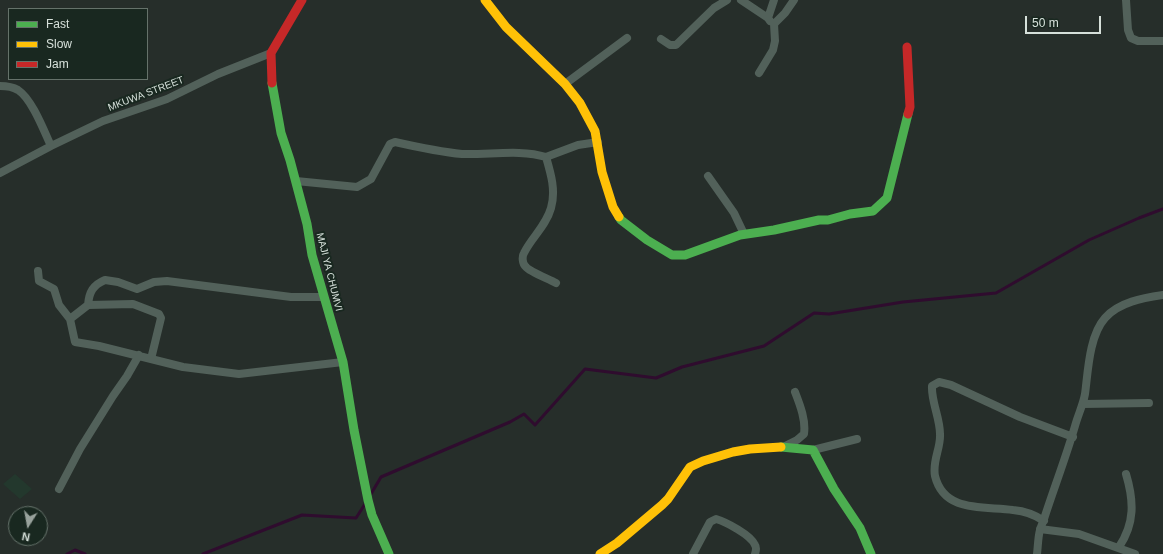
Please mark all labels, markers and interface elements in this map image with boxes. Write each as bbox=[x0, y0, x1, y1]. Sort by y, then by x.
legend bbox=[8, 8, 148, 80]
scale bar bbox=[1027, 8, 1103, 34]
text: 50 m bbox=[1032, 16, 1059, 30]
text: Fast bbox=[46, 17, 69, 31]
text: Slow bbox=[46, 37, 72, 51]
text: Jam bbox=[46, 57, 69, 71]
street label: MKUWA STREET bbox=[106, 74, 186, 114]
street label: MAJI YA CHUMVI bbox=[313, 232, 345, 312]
north arrow bbox=[8, 506, 48, 546]
text: N bbox=[21, 530, 31, 543]

